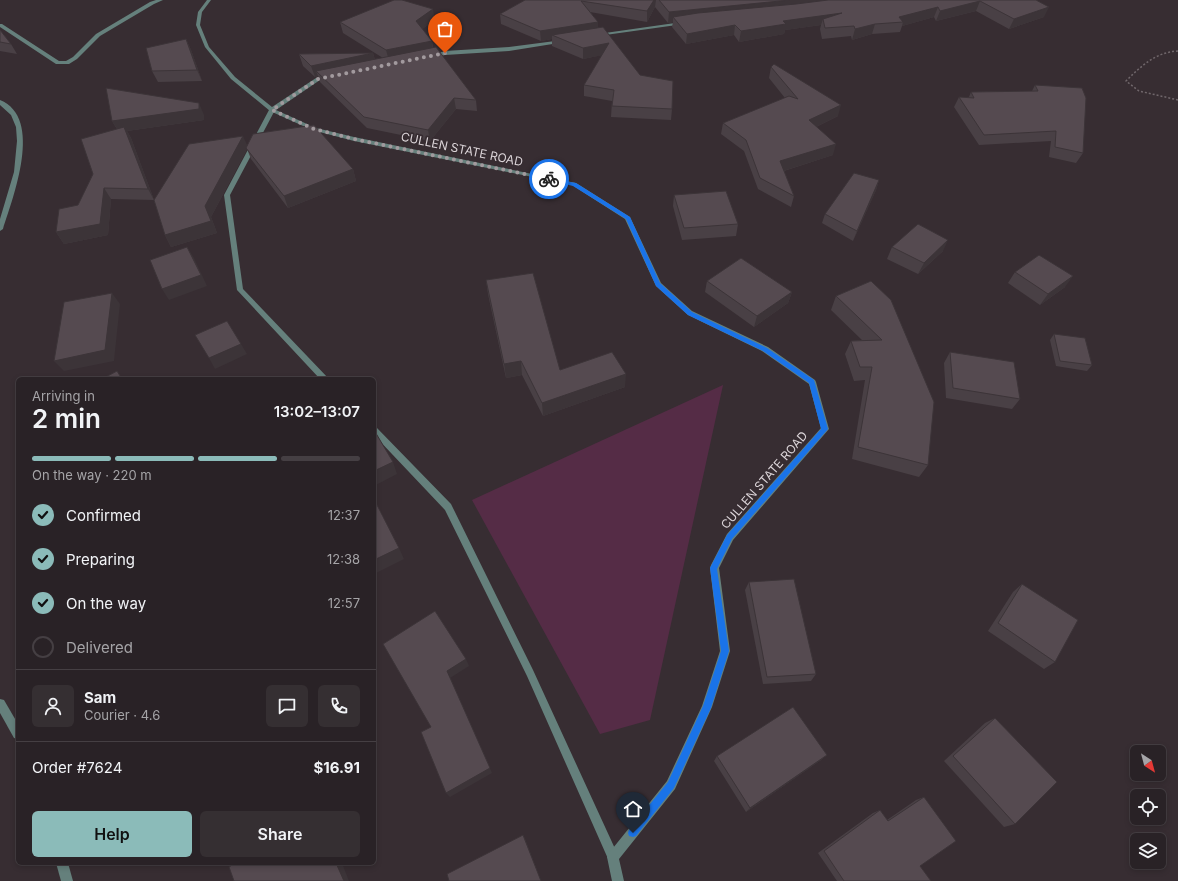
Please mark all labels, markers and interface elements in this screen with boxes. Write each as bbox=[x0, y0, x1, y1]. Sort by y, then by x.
pin bbox=[428, 12, 462, 53]
icon: bag bbox=[434, 18, 456, 40]
street label: CULLEN STATE ROAD bbox=[400, 129, 524, 169]
courier bbox=[529, 159, 569, 199]
icon: bike bbox=[538, 168, 560, 190]
text: Arriving in bbox=[32, 388, 95, 404]
text: 13:02–13:07 bbox=[274, 402, 360, 421]
text: 2 min bbox=[32, 403, 101, 434]
street label: CULLEN STATE ROAD bbox=[718, 428, 810, 532]
text: On the way · 220 m bbox=[32, 467, 152, 483]
icon: check bbox=[32, 504, 54, 526]
text: Confirmed bbox=[66, 506, 141, 525]
text: 12:37 bbox=[328, 507, 360, 523]
icon: check bbox=[32, 548, 54, 570]
text: Preparing bbox=[66, 550, 135, 569]
text: 12:38 bbox=[327, 551, 360, 567]
icon: check bbox=[32, 592, 54, 614]
text: On the way bbox=[66, 594, 146, 613]
text: 12:57 bbox=[328, 595, 360, 611]
text: Delivered bbox=[66, 638, 133, 657]
button: person bbox=[32, 685, 74, 727]
button: chat bbox=[266, 685, 308, 727]
button: phone bbox=[318, 685, 360, 727]
text: Sam bbox=[84, 688, 116, 707]
text: Courier · 4.6 bbox=[84, 707, 160, 723]
north arrow bbox=[1130, 745, 1166, 781]
map controls bbox=[1130, 745, 1166, 869]
text: Order #7624 bbox=[32, 758, 122, 777]
text: $16.91 bbox=[313, 758, 360, 777]
button: locate bbox=[1130, 789, 1166, 825]
pin bbox=[616, 792, 650, 833]
icon: home bbox=[622, 798, 644, 820]
button: Help bbox=[32, 811, 192, 857]
button: Share bbox=[200, 811, 360, 857]
button: layers bbox=[1130, 833, 1166, 869]

